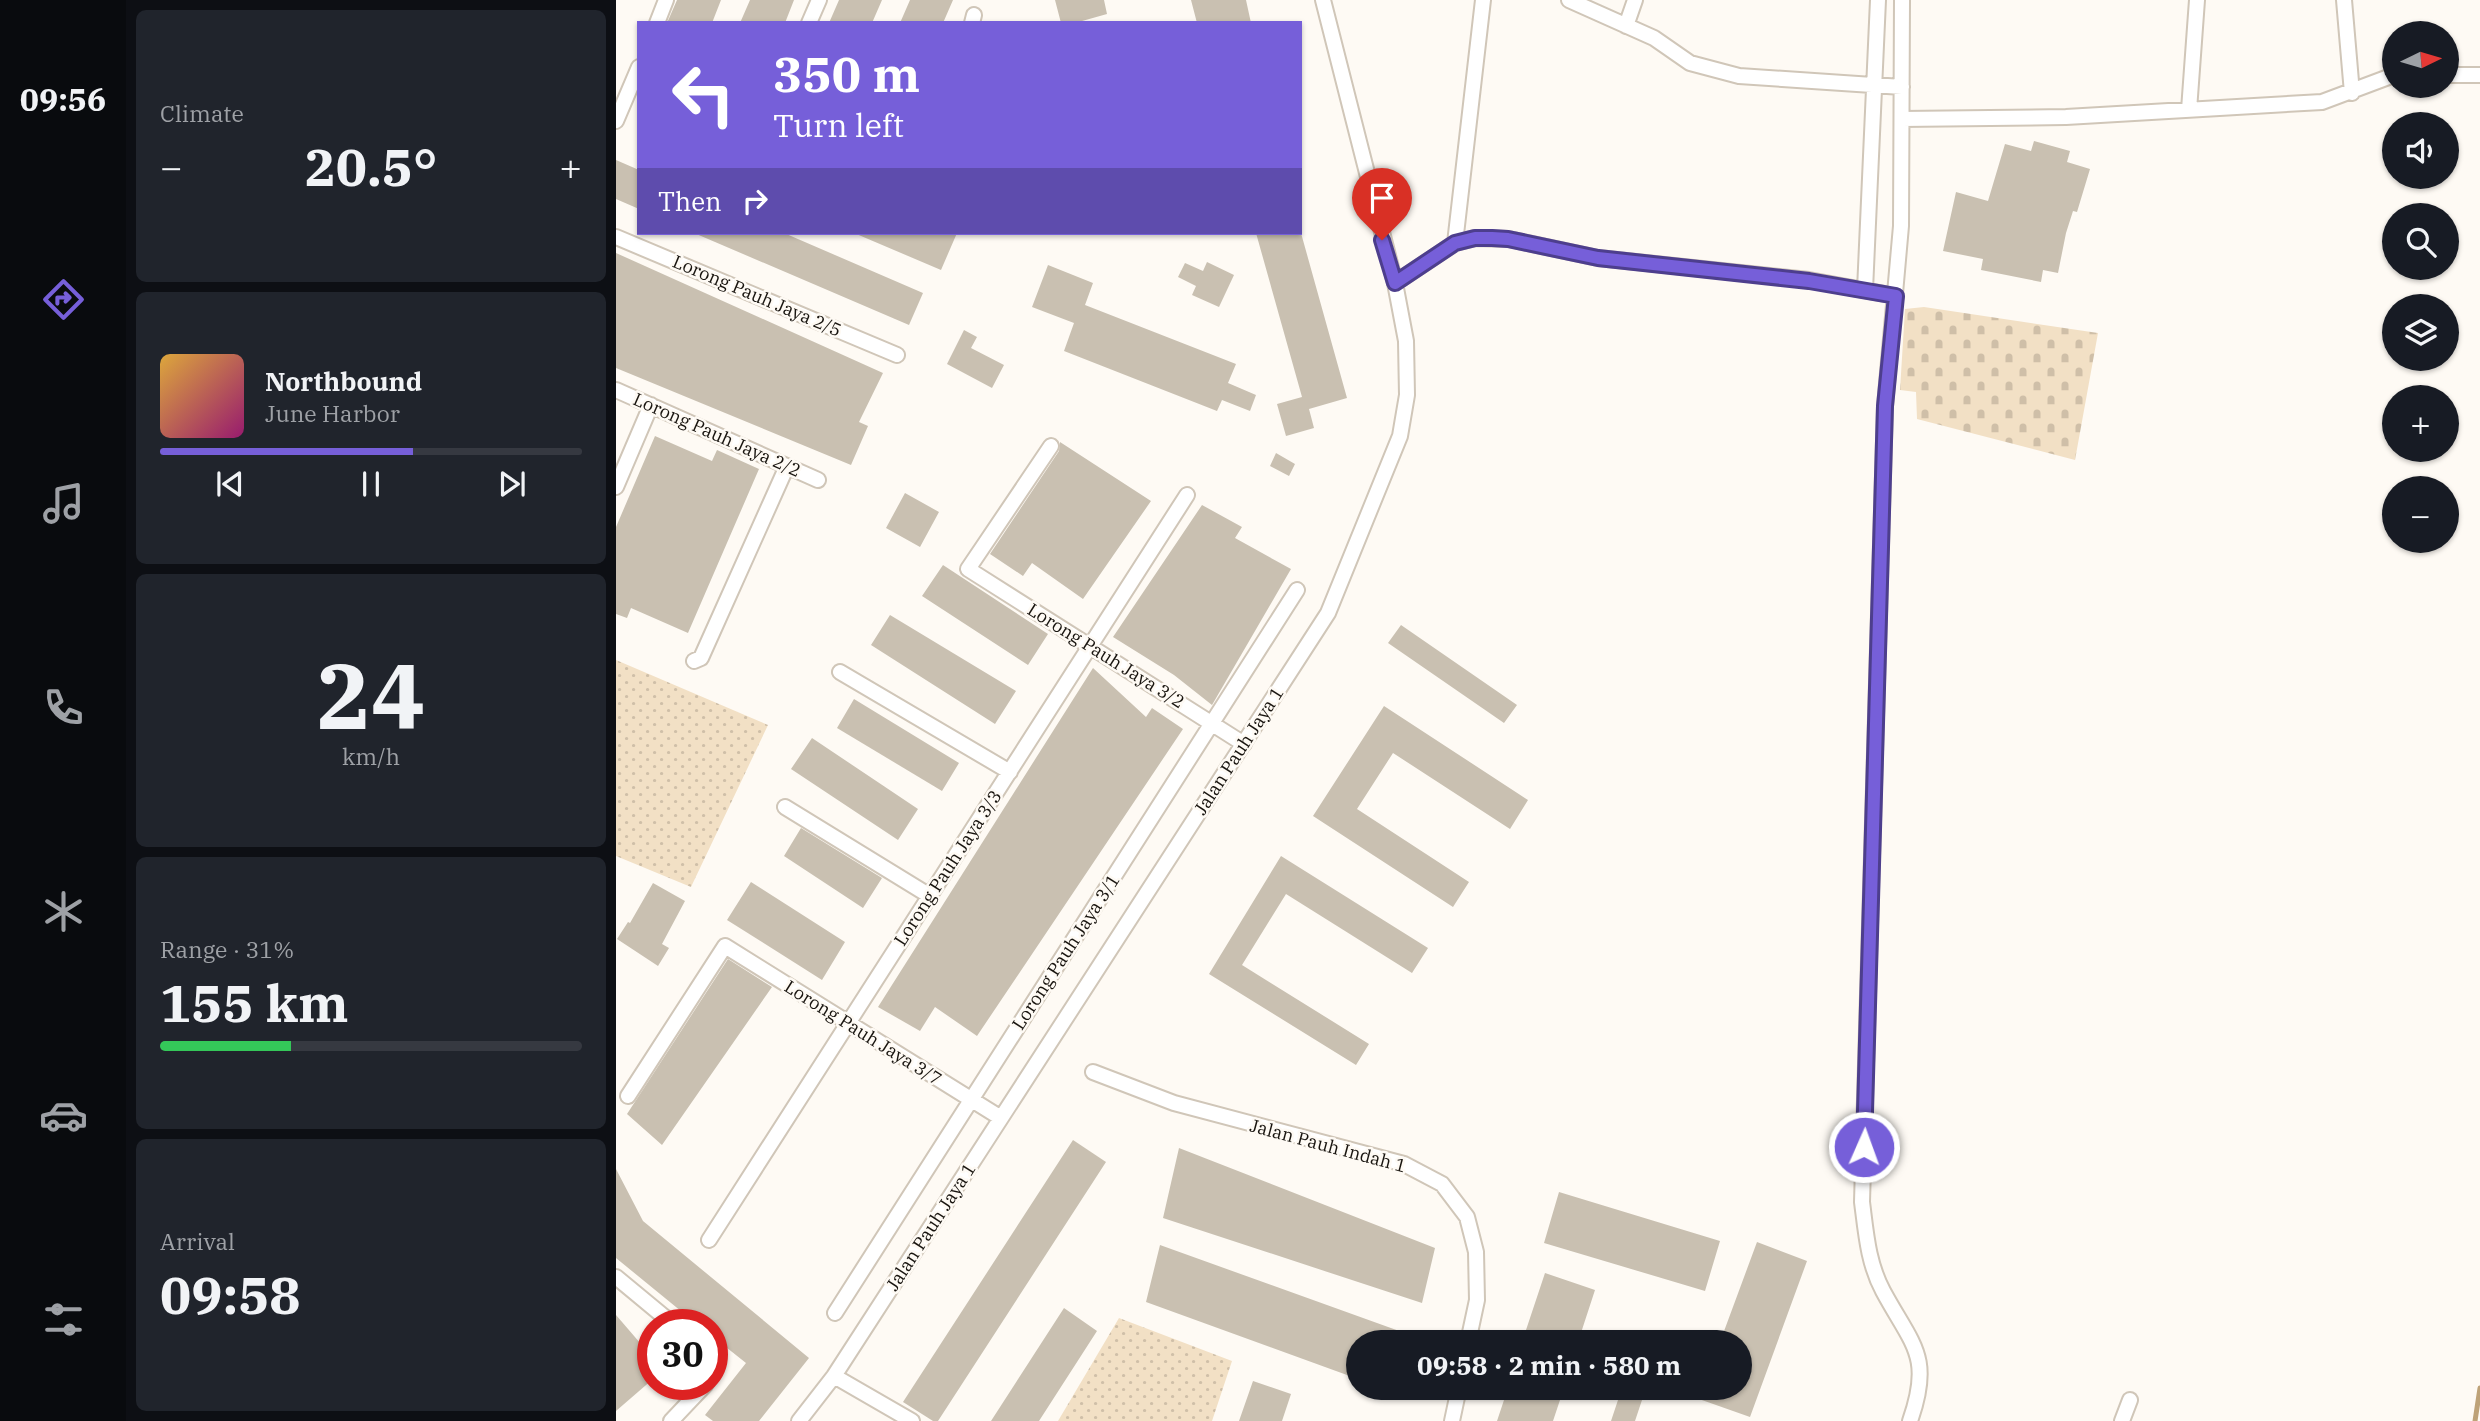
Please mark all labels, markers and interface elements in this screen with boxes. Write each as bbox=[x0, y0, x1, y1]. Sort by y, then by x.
north arrow bbox=[2382, 21, 2459, 98]
map controls bbox=[2382, 21, 2459, 553]
text: 350 m bbox=[773, 42, 920, 105]
icon: left bbox=[658, 49, 749, 140]
text: 09:56 bbox=[20, 78, 106, 120]
text: Climate bbox=[160, 98, 244, 128]
text: Turn left bbox=[773, 104, 904, 146]
button: sound bbox=[2382, 112, 2459, 189]
text: 20.5° bbox=[305, 133, 437, 200]
text: − bbox=[160, 142, 183, 191]
text: + bbox=[559, 142, 582, 191]
pin bbox=[1352, 168, 1412, 240]
icon: arrive bbox=[1363, 179, 1401, 217]
icon: right bbox=[736, 182, 774, 220]
text: Then bbox=[658, 184, 722, 218]
button: search bbox=[2382, 203, 2459, 280]
street label: Lorong Pauh Jaya 2/5 bbox=[669, 250, 845, 341]
icon: directions bbox=[39, 275, 88, 324]
button: layers bbox=[2382, 294, 2459, 371]
text: Northbound bbox=[265, 364, 422, 398]
button: + bbox=[2382, 385, 2459, 462]
street label: Lorong Pauh Jaya 2/2 bbox=[630, 387, 805, 482]
text: June Harbor bbox=[265, 398, 400, 428]
icon: previous bbox=[211, 465, 249, 503]
icon: pause bbox=[352, 465, 390, 503]
icon: next bbox=[493, 465, 531, 503]
button: − bbox=[2382, 476, 2459, 553]
icon: music bbox=[39, 479, 88, 528]
street label: Lorong Pauh Jaya 3/2 bbox=[1023, 598, 1189, 713]
text: 24 bbox=[316, 636, 426, 754]
street label: Jalan Pauh Jaya 1 bbox=[1189, 682, 1289, 819]
icon: phone bbox=[39, 683, 88, 732]
text: km/h bbox=[342, 741, 400, 771]
street label: Lorong Pauh Jaya 3/3 bbox=[889, 786, 1007, 950]
street label: Lorong Pauh Jaya 3/1 bbox=[1007, 870, 1125, 1034]
icon: climate bbox=[39, 887, 88, 936]
text: Range · 31% bbox=[160, 934, 294, 964]
text: 155 km bbox=[160, 969, 349, 1036]
street label: Lorong Pauh Jaya 3/7 bbox=[780, 975, 946, 1090]
icon: car bbox=[39, 1091, 88, 1140]
position arrow bbox=[1827, 1110, 1901, 1184]
street label: Jalan Pauh Indah 1 bbox=[1247, 1114, 1409, 1177]
street label: Jalan Pauh Jaya 1 bbox=[881, 1158, 981, 1295]
text: Arrival bbox=[160, 1226, 235, 1256]
text: 09:58 bbox=[160, 1261, 301, 1328]
icon: filters bbox=[39, 1295, 88, 1344]
speed limit sign: 30 bbox=[637, 1309, 728, 1400]
text: 09:58 · 2 min · 580 m bbox=[1417, 1348, 1681, 1382]

